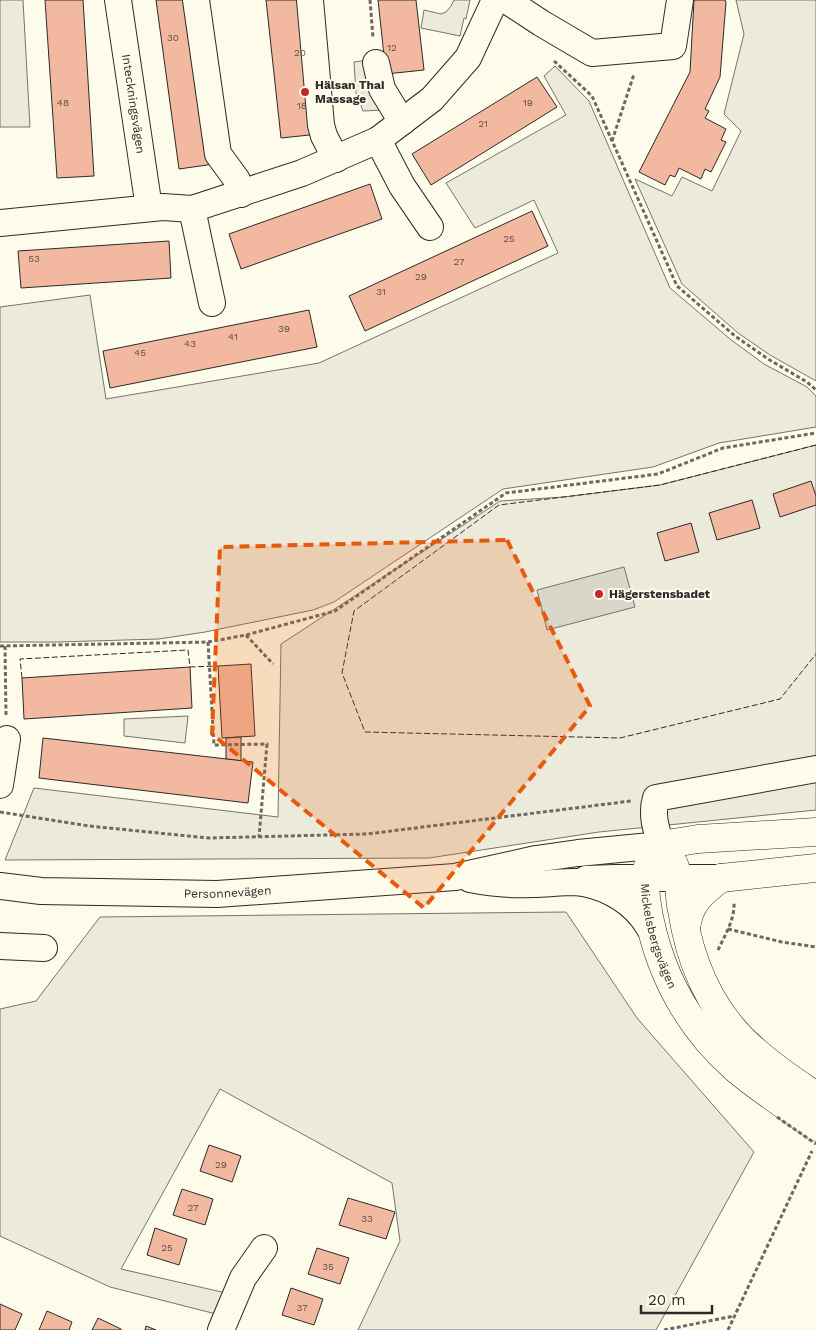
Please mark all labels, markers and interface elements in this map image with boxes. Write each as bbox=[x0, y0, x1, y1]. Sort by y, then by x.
house number: 30 bbox=[167, 32, 179, 43]
house number: 12 bbox=[387, 42, 397, 53]
house number: 20 bbox=[294, 47, 306, 58]
street label: Inteckningsvägen bbox=[119, 53, 148, 155]
place label: Hälsan Thai Massage bbox=[315, 78, 384, 106]
marker: Hälsan Thai Massage bbox=[299, 86, 311, 98]
house number: 48 bbox=[57, 97, 69, 108]
house number: 19 bbox=[523, 97, 533, 108]
house number: 18 bbox=[297, 100, 307, 111]
house number: 21 bbox=[478, 118, 488, 129]
house number: 25 bbox=[503, 233, 515, 244]
house number: 53 bbox=[28, 253, 40, 264]
house number: 27 bbox=[453, 256, 465, 267]
house number: 29 bbox=[415, 271, 427, 282]
house number: 31 bbox=[376, 286, 386, 297]
house number: 39 bbox=[278, 323, 290, 334]
house number: 41 bbox=[228, 331, 238, 342]
house number: 43 bbox=[184, 338, 196, 349]
house number: 45 bbox=[134, 347, 146, 358]
place label: Hägerstensbadet bbox=[609, 587, 711, 601]
marker: Hägerstensbadet bbox=[593, 588, 605, 600]
street label: Personnevägen bbox=[184, 883, 272, 901]
street label: Mickelsbergsvägen bbox=[638, 883, 680, 991]
house number: 29 bbox=[215, 1159, 227, 1170]
house number: 27 bbox=[187, 1202, 199, 1213]
house number: 33 bbox=[361, 1213, 373, 1224]
house number: 25 bbox=[161, 1242, 173, 1253]
house number: 35 bbox=[322, 1261, 334, 1272]
scale bar bbox=[641, 1282, 712, 1314]
text: 20 m bbox=[648, 1291, 686, 1309]
house number: 37 bbox=[296, 1302, 308, 1313]

